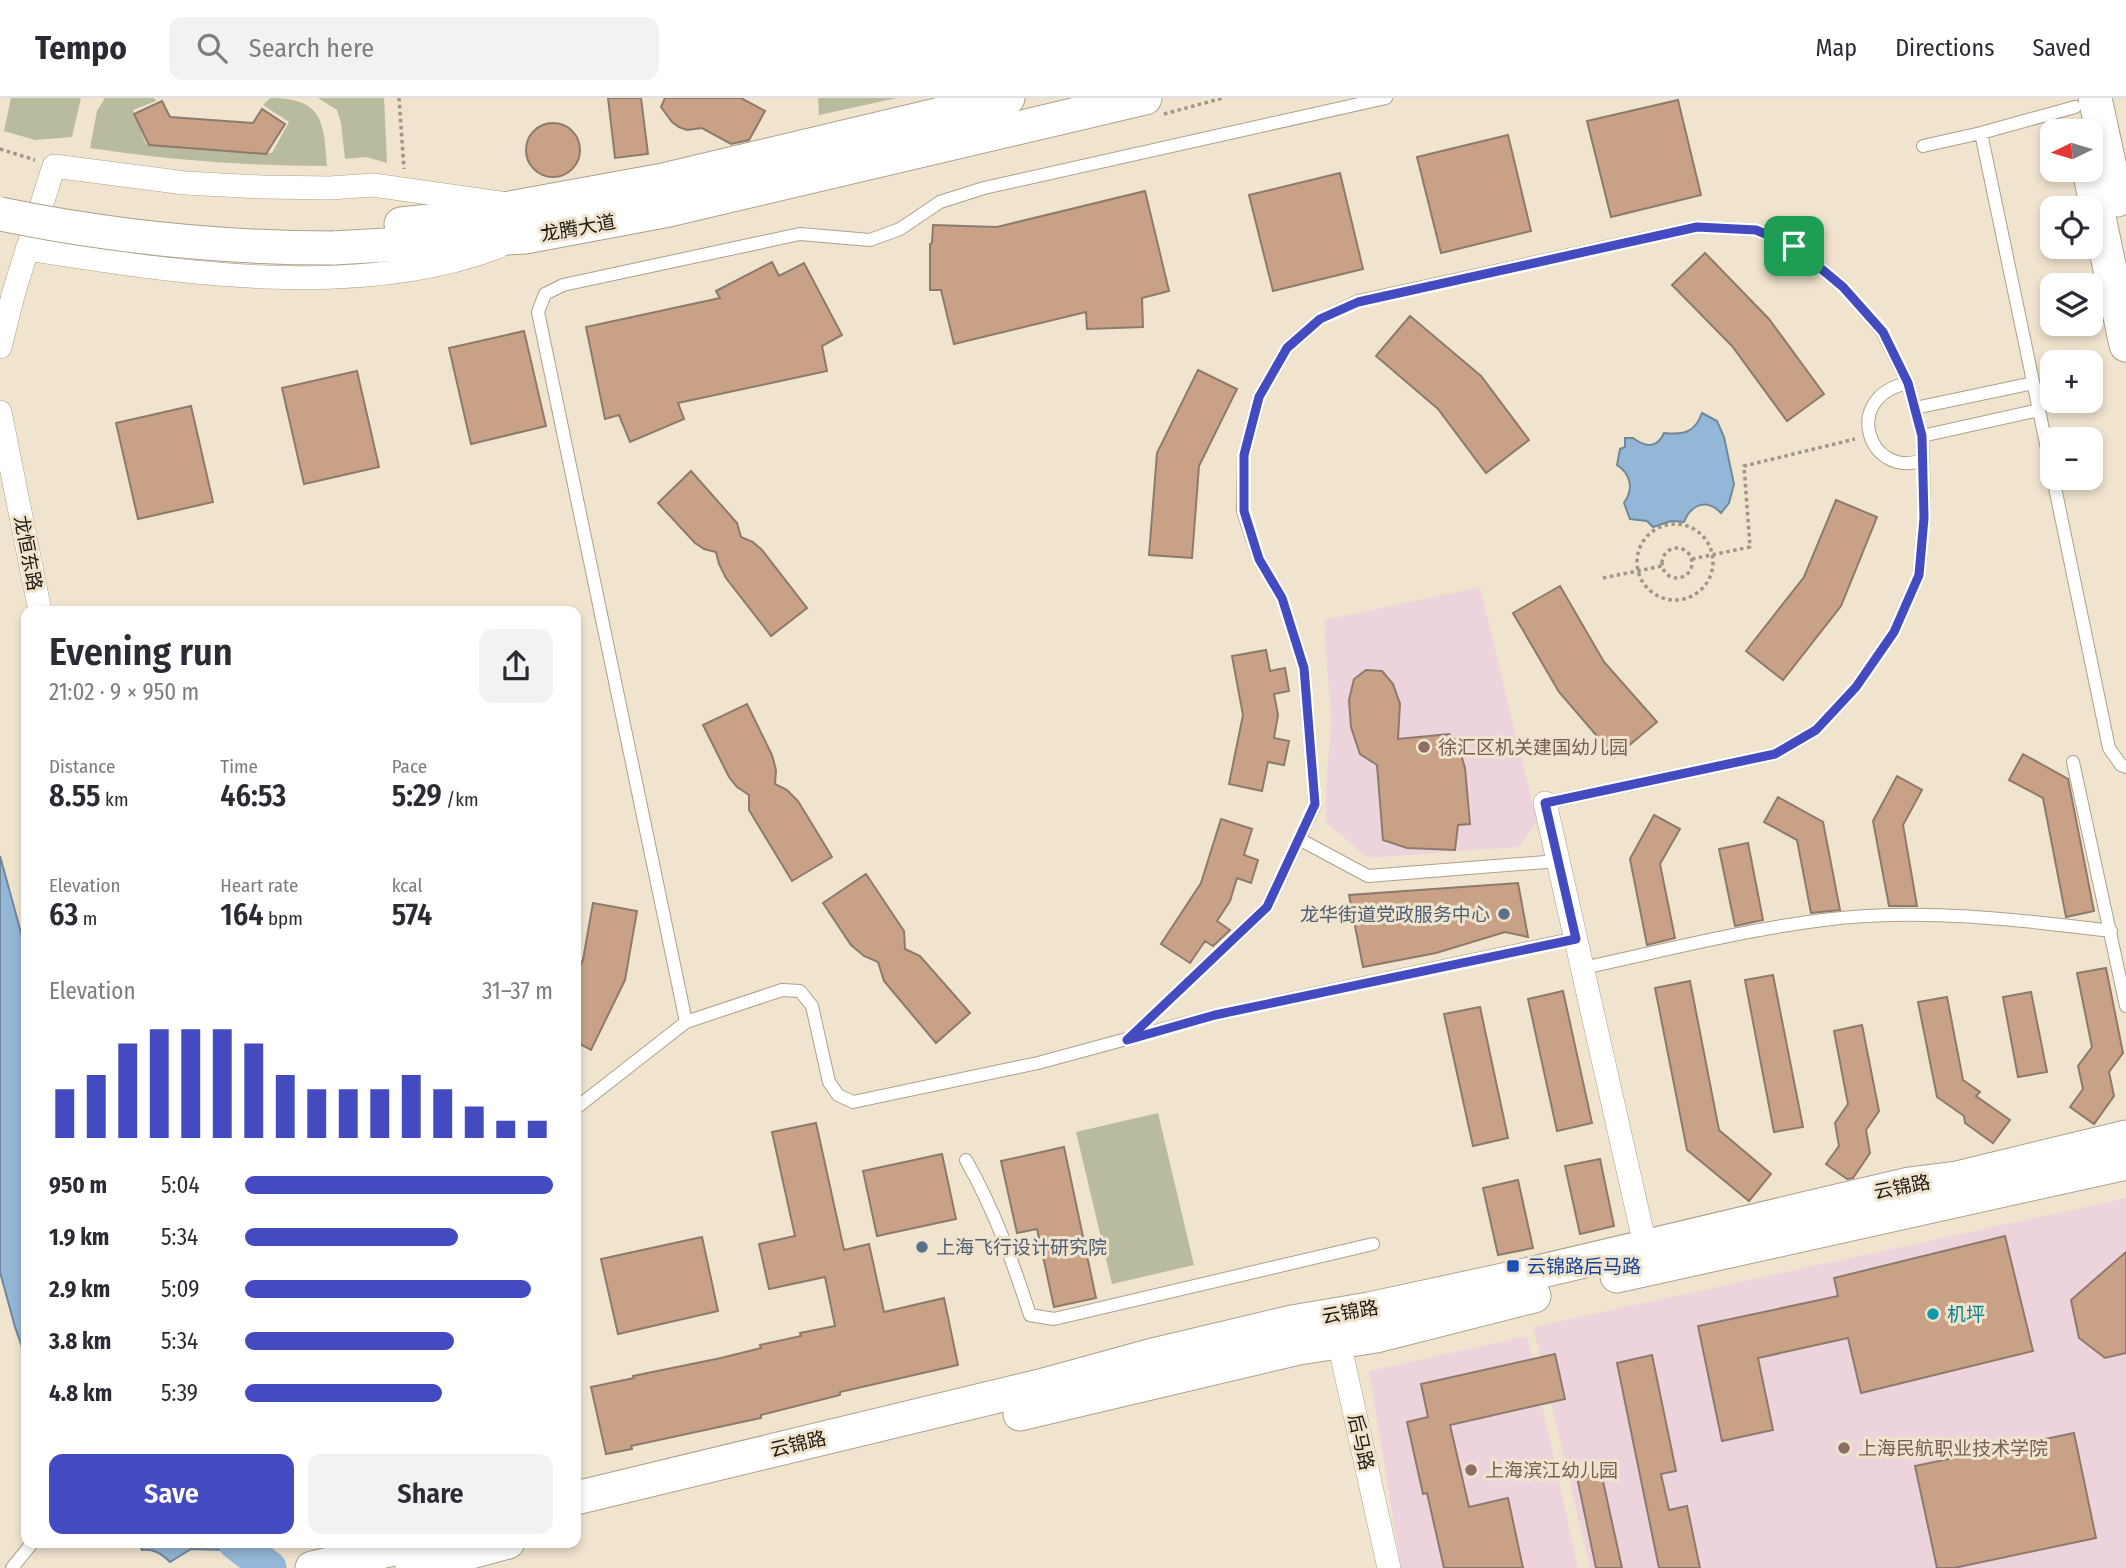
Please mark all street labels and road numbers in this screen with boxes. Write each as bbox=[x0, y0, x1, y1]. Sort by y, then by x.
street label: 龙腾大道 bbox=[539, 210, 617, 246]
street label: 龙恒东路 bbox=[9, 513, 47, 593]
street label: 云锦路 bbox=[1872, 1170, 1932, 1204]
street label: 云锦路 bbox=[1320, 1296, 1380, 1328]
street label: 后马路 bbox=[1343, 1412, 1379, 1472]
street label: 云锦路 bbox=[768, 1426, 828, 1462]

